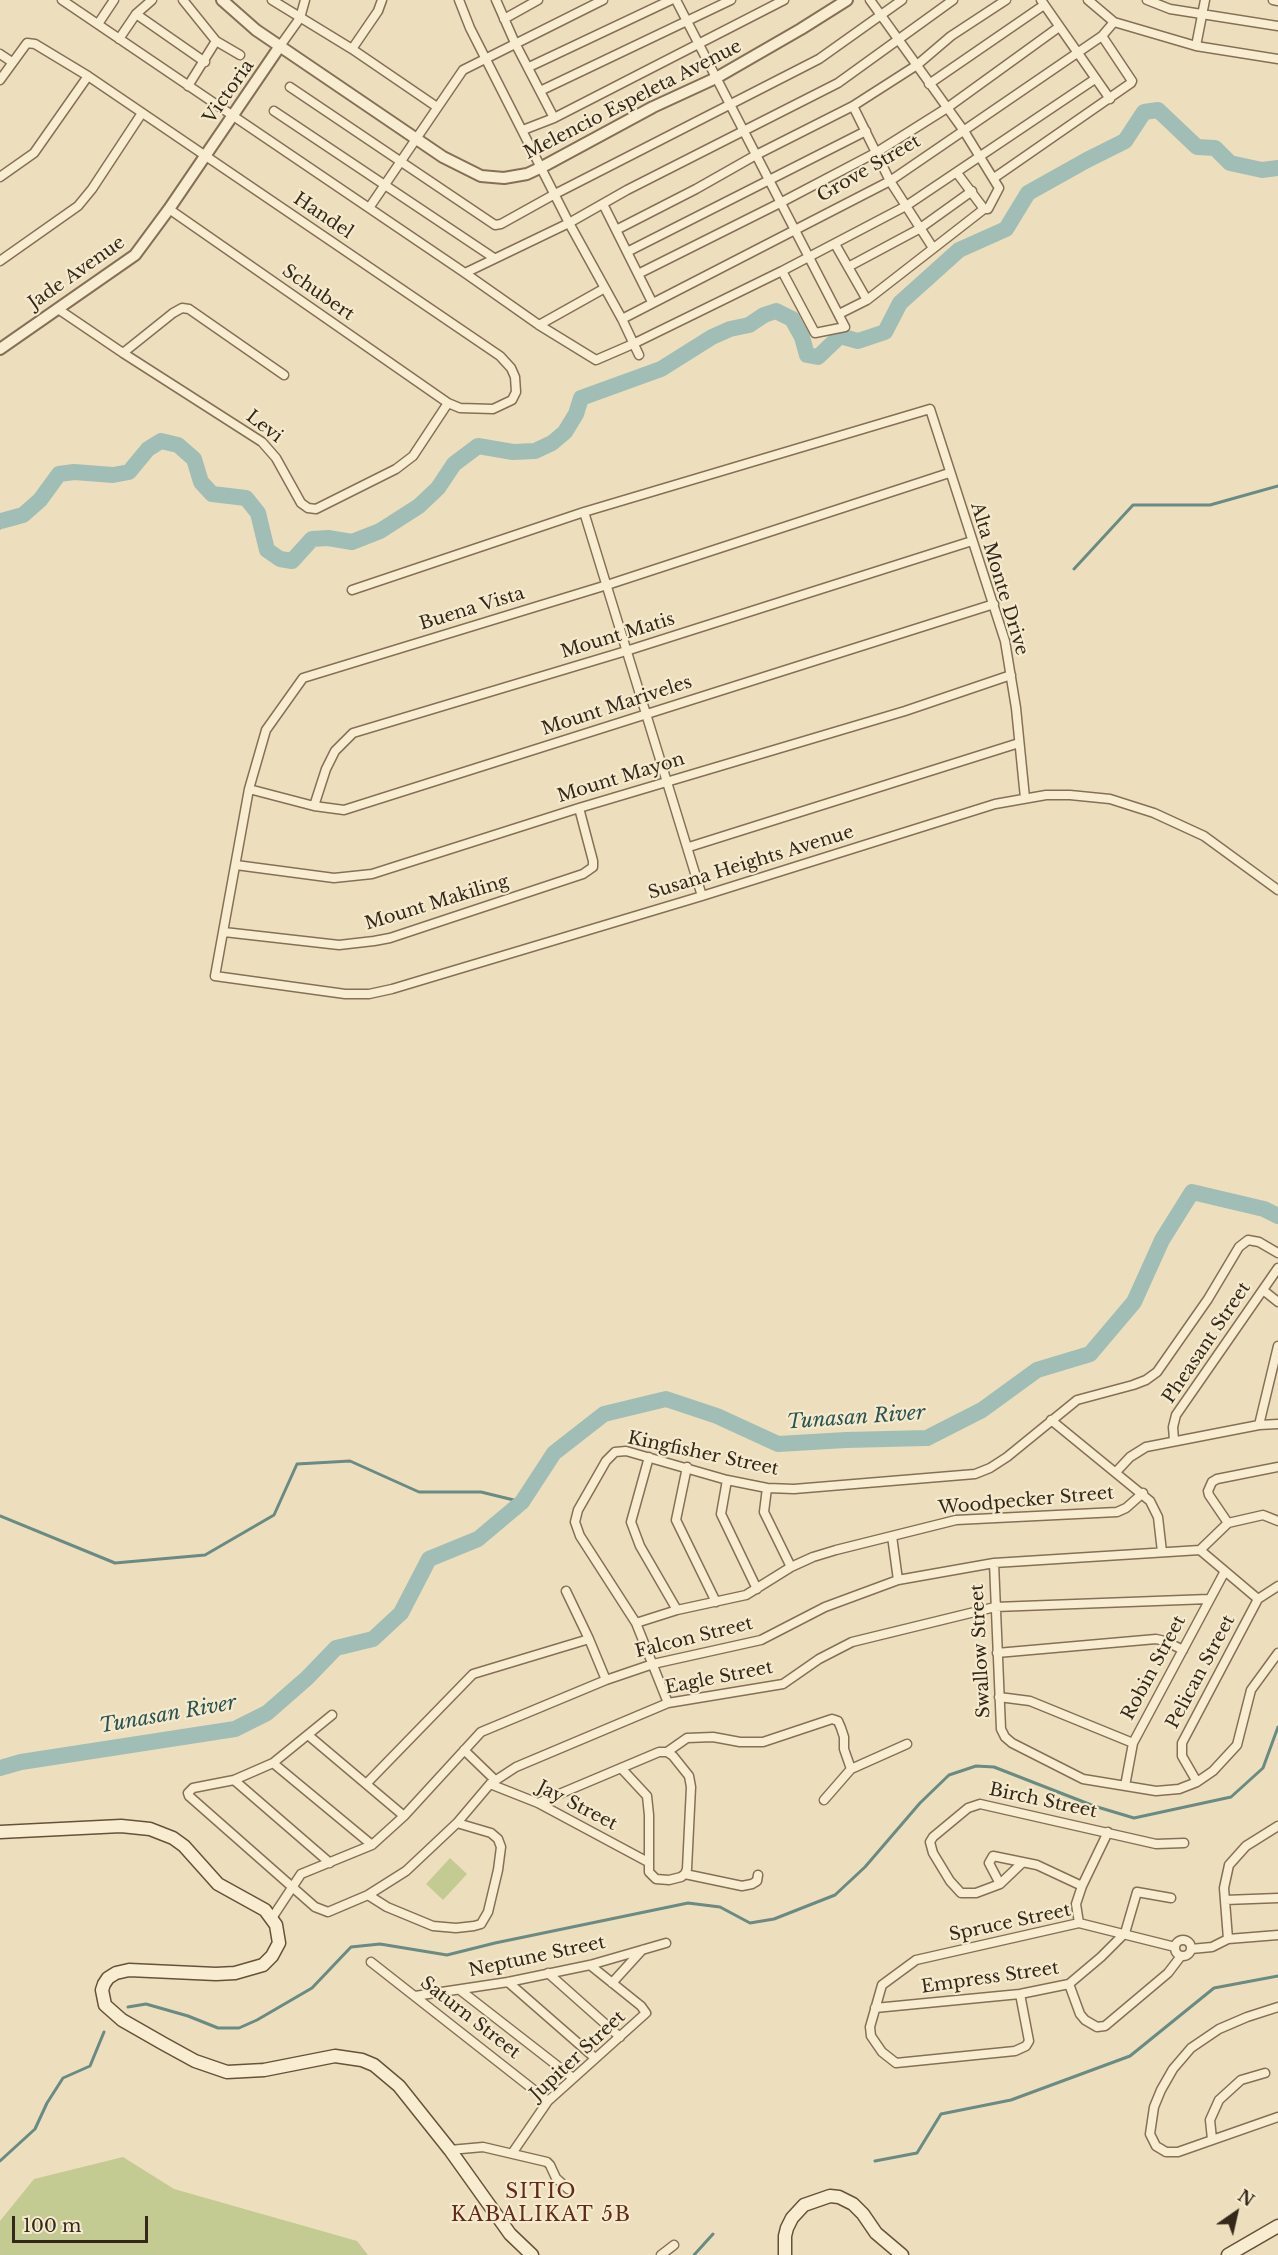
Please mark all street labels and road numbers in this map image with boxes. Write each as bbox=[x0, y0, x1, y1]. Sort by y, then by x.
street label: Melencio Espeleta Avenue bbox=[521, 36, 745, 164]
street label: Victoria bbox=[199, 56, 259, 128]
street label: Grove Street bbox=[814, 131, 924, 207]
street label: Handel bbox=[289, 188, 357, 244]
street label: Jade Avenue bbox=[25, 232, 129, 314]
street label: Schubert bbox=[278, 260, 358, 326]
street label: Levi bbox=[241, 406, 287, 448]
street label: Alta Monte Drive bbox=[965, 500, 1033, 658]
street label: Buena Vista bbox=[417, 583, 527, 635]
street label: Mount Matis bbox=[558, 608, 678, 664]
street label: Mount Mariveles bbox=[539, 672, 695, 740]
street label: Mount Mayon bbox=[555, 748, 687, 808]
street label: Susana Heights Avenue bbox=[646, 821, 856, 905]
street label: Mount Makiling bbox=[362, 871, 512, 935]
street label: Pheasant Street bbox=[1158, 1278, 1256, 1408]
street label: Kingfisher Street bbox=[626, 1427, 780, 1481]
street label: Woodpecker Street bbox=[937, 1483, 1115, 1519]
street label: Swallow Street bbox=[967, 1583, 995, 1719]
street label: Robin Street bbox=[1117, 1612, 1191, 1724]
street label: Pelican Street bbox=[1162, 1612, 1240, 1732]
street label: Falcon Street bbox=[633, 1613, 755, 1663]
street label: Eagle Street bbox=[663, 1657, 775, 1699]
street label: Jay Street bbox=[533, 1777, 621, 1835]
street label: Birch Street bbox=[987, 1779, 1099, 1823]
street label: Spruce Street bbox=[947, 1900, 1073, 1946]
street label: Neptune Street bbox=[467, 1932, 607, 1982]
street label: Empress Street bbox=[920, 1958, 1060, 1998]
street label: Saturn Street bbox=[416, 1972, 524, 2064]
street label: Jupiter Street bbox=[526, 2006, 630, 2106]

